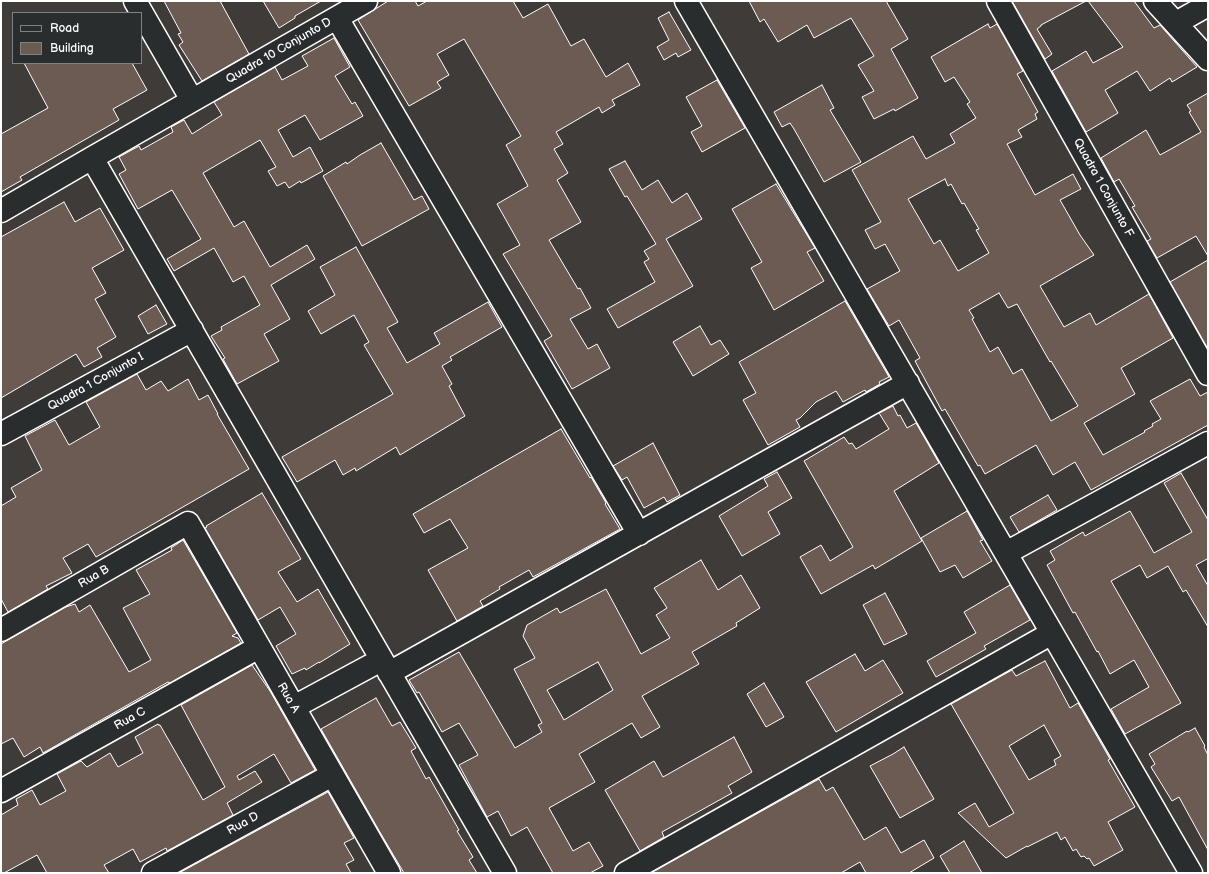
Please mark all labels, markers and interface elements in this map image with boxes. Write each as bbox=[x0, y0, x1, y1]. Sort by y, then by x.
legend bbox=[12, 12, 142, 64]
street label: Quadra 10 Conjunto D bbox=[224, 15, 334, 87]
text: Road bbox=[50, 21, 79, 36]
text: Building bbox=[50, 41, 94, 56]
street label: Quadra 1 Conjunto F bbox=[1070, 136, 1136, 240]
street label: Quadra 1 Conjunto I bbox=[46, 350, 146, 414]
street label: Rua B bbox=[76, 562, 112, 592]
street label: Rua A bbox=[274, 680, 302, 716]
street label: Rua C bbox=[112, 705, 148, 733]
street label: Rua D bbox=[225, 809, 261, 839]

